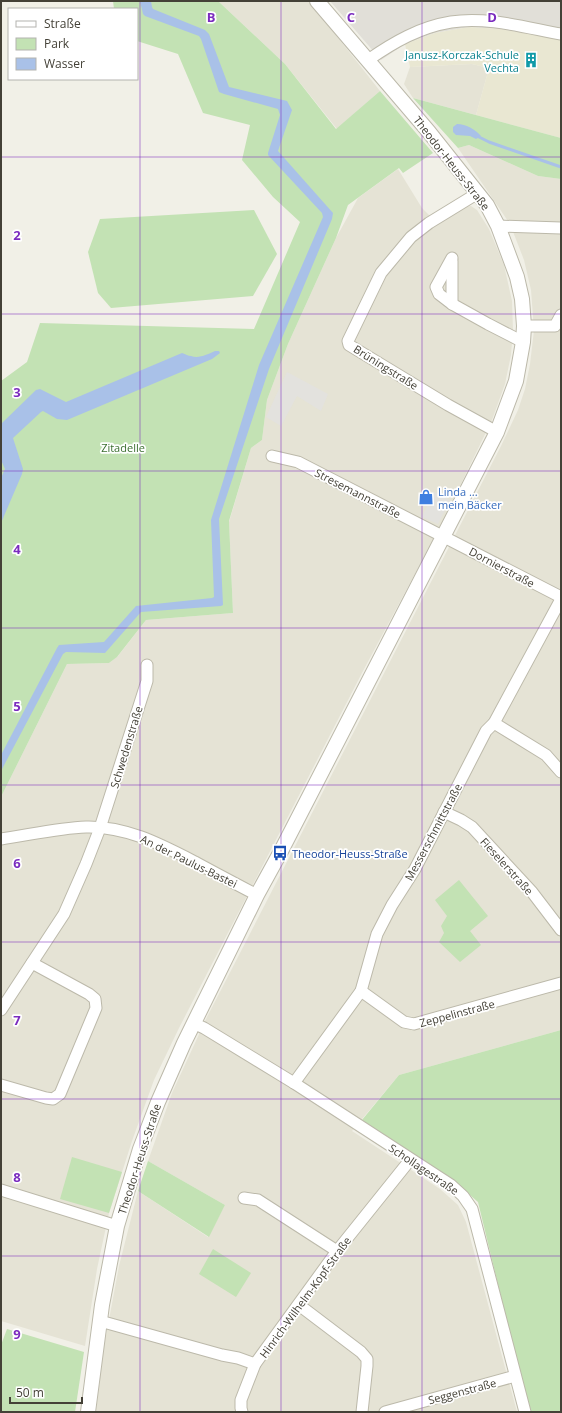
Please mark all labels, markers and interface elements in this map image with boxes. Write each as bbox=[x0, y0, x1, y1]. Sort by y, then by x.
legend bbox=[8, 8, 138, 80]
text: B bbox=[207, 8, 216, 26]
text: C bbox=[347, 8, 355, 26]
text: D bbox=[487, 8, 497, 26]
text: Straße bbox=[44, 15, 81, 32]
text: Park bbox=[44, 35, 70, 52]
place label: Janusz-Korczak-Schule Vechta bbox=[404, 47, 519, 75]
building icon: Janusz-Korczak-Schule Vechta bbox=[522, 51, 540, 69]
text: Wasser bbox=[44, 55, 85, 72]
street label: Theodor-Heuss-Straße bbox=[410, 113, 494, 213]
text: 2 bbox=[13, 226, 21, 244]
street label: Brüningstraße bbox=[351, 341, 421, 393]
text: 3 bbox=[13, 383, 21, 401]
park label: Zitadelle bbox=[101, 440, 145, 455]
street label: Stresemannstraße bbox=[312, 465, 404, 521]
place label: Linda ... mein Bäcker bbox=[438, 484, 502, 512]
shop icon: Linda ... mein Bäcker bbox=[417, 488, 435, 506]
text: 4 bbox=[13, 540, 21, 558]
street label: Dornierstraße bbox=[467, 543, 537, 591]
text: 5 bbox=[13, 697, 21, 715]
street label: Schwedenstraße bbox=[106, 704, 146, 790]
street label: Messerschmittstraße bbox=[401, 781, 465, 883]
street label: An der Paulus-Bastei bbox=[138, 831, 240, 891]
street label: Fieselerstraße bbox=[477, 834, 537, 898]
bus stop icon: Theodor-Heuss-Straße bbox=[271, 844, 289, 862]
place label: Theodor-Heuss-Straße bbox=[292, 846, 408, 861]
text: 6 bbox=[13, 854, 21, 872]
street label: Zeppelinstraße bbox=[418, 996, 496, 1030]
text: 7 bbox=[13, 1011, 21, 1029]
street label: Theodor-Heuss-Straße bbox=[114, 1102, 164, 1216]
street label: Schollagestraße bbox=[386, 1140, 462, 1198]
text: 8 bbox=[13, 1168, 21, 1186]
street label: Hinrich-Wilhelm-Kopf-Straße bbox=[256, 1233, 354, 1361]
text: 9 bbox=[13, 1325, 21, 1343]
street label: Seggenstraße bbox=[426, 1375, 498, 1407]
scale bar bbox=[10, 1379, 82, 1405]
text: 50 m bbox=[16, 1384, 44, 1401]

